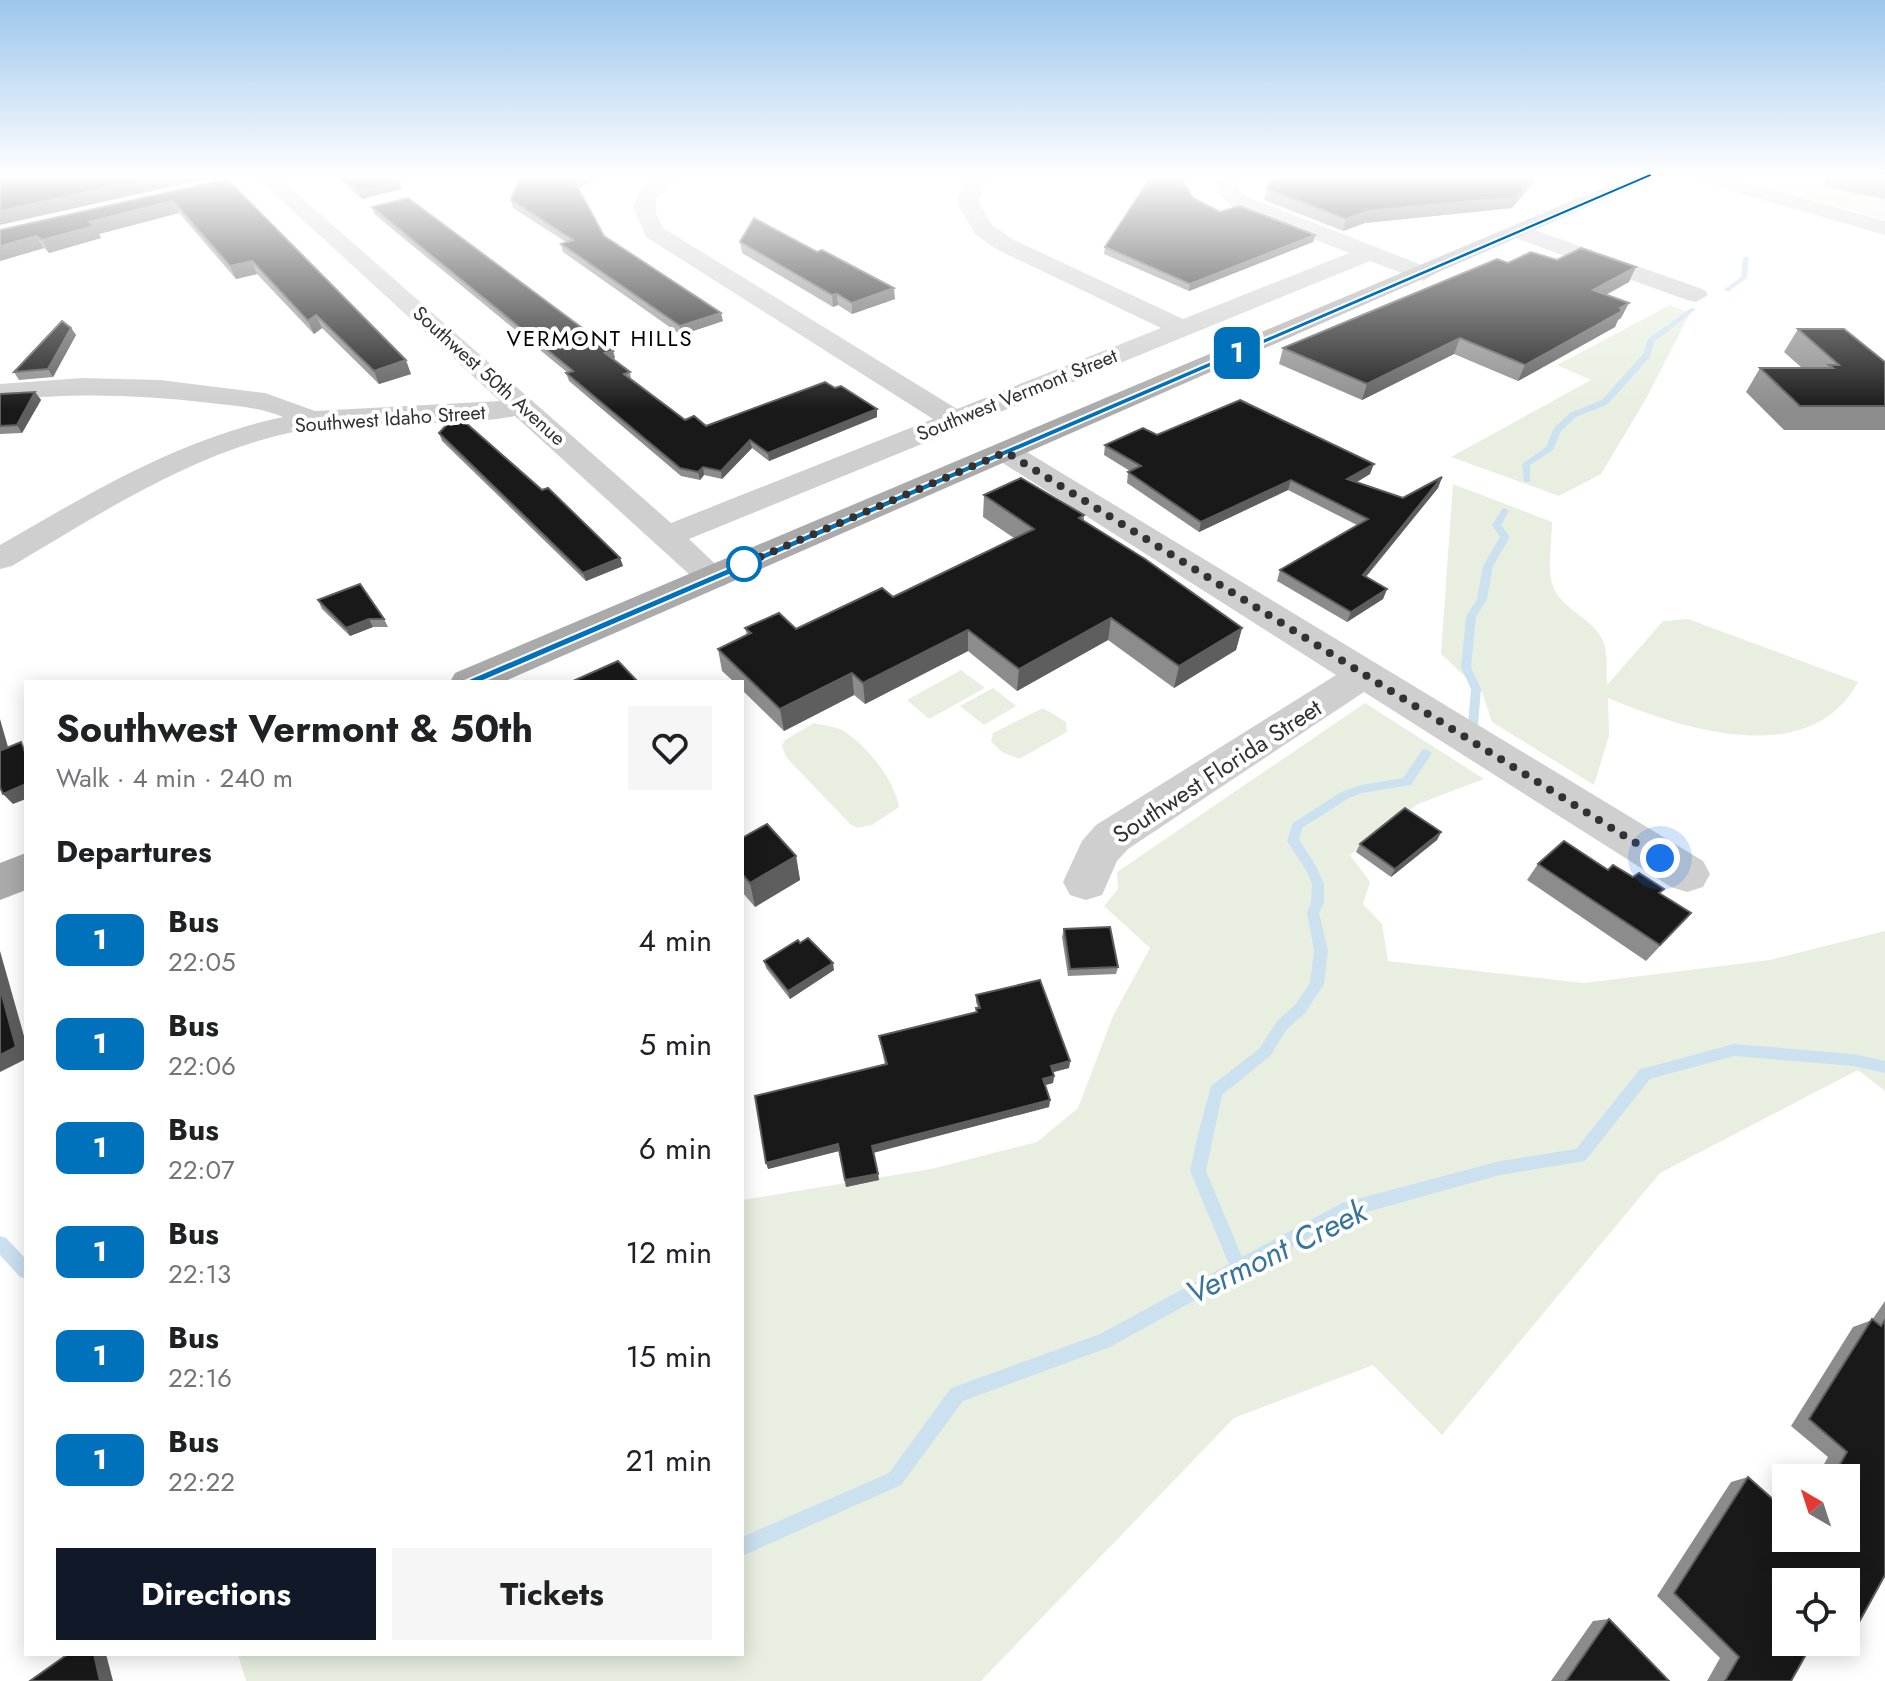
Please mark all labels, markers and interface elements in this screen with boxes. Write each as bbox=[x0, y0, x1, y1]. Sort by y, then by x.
street label: Southwest 50th Avenue bbox=[406, 299, 572, 453]
district label: VERMONT HILLS bbox=[507, 322, 694, 354]
line badge: 1 bbox=[1211, 327, 1263, 379]
text: 1 bbox=[1230, 332, 1244, 373]
street label: Southwest Vermont Street bbox=[912, 341, 1122, 449]
street label: Southwest Idaho Street bbox=[294, 398, 487, 440]
unlabelled marker bbox=[727, 547, 761, 581]
street label: Southwest Florida Street bbox=[1106, 690, 1329, 852]
text: Southwest Vermont & 50th bbox=[56, 701, 533, 756]
button: heart bbox=[628, 706, 712, 790]
text: Walk · 4 min · 240 m bbox=[56, 759, 293, 797]
text: Departures bbox=[56, 830, 212, 873]
your location bbox=[1640, 838, 1680, 878]
text: Bus bbox=[168, 900, 219, 943]
text: 1 bbox=[93, 919, 107, 960]
text: 4 min bbox=[639, 919, 712, 962]
text: 22:05 bbox=[168, 943, 236, 981]
text: Bus bbox=[168, 1004, 219, 1047]
text: 1 bbox=[93, 1023, 107, 1064]
text: 5 min bbox=[639, 1023, 712, 1066]
text: 22:06 bbox=[168, 1047, 236, 1085]
text: Bus bbox=[168, 1108, 219, 1151]
text: 1 bbox=[93, 1127, 107, 1168]
text: 6 min bbox=[639, 1127, 712, 1170]
text: 22:07 bbox=[168, 1151, 235, 1189]
water label: Vermont Creek bbox=[1178, 1188, 1375, 1316]
text: Bus bbox=[168, 1212, 219, 1255]
text: 1 bbox=[93, 1231, 107, 1272]
text: 12 min bbox=[625, 1231, 712, 1274]
text: 22:13 bbox=[168, 1255, 231, 1293]
text: Bus bbox=[168, 1316, 219, 1359]
text: 1 bbox=[93, 1335, 107, 1376]
text: 15 min bbox=[626, 1335, 712, 1378]
text: 22:16 bbox=[168, 1359, 232, 1397]
text: Bus bbox=[168, 1420, 219, 1463]
text: 1 bbox=[93, 1439, 107, 1480]
text: 21 min bbox=[625, 1439, 712, 1482]
text: 22:22 bbox=[168, 1463, 235, 1501]
north arrow bbox=[1772, 1464, 1860, 1552]
map controls bbox=[1772, 1464, 1860, 1656]
button: Directions bbox=[56, 1548, 376, 1640]
button: Tickets bbox=[392, 1548, 712, 1640]
button: locate bbox=[1772, 1568, 1860, 1656]

